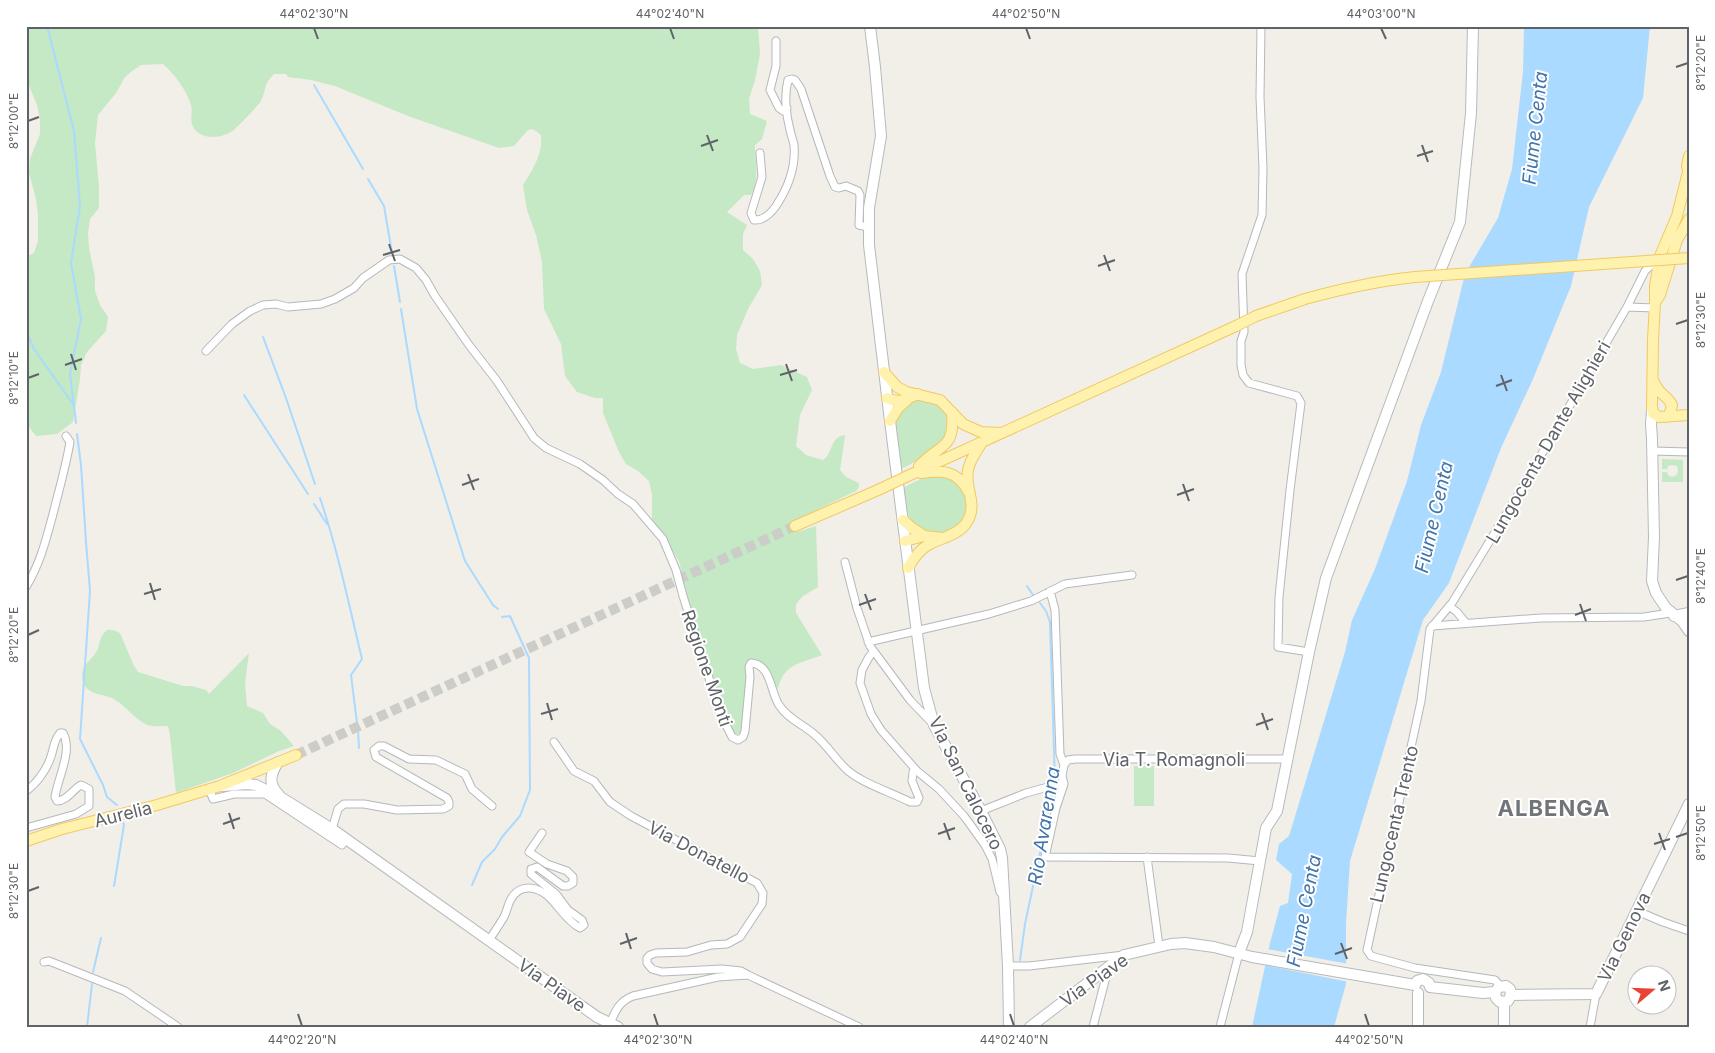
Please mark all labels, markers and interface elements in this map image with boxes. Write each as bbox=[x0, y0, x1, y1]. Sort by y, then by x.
text: 44°02'30"N bbox=[280, 6, 348, 21]
text: 44°02'40"N bbox=[636, 6, 704, 21]
text: 44°02'50"N bbox=[992, 6, 1060, 21]
text: 44°03'00"N bbox=[1346, 6, 1416, 21]
text: 8°12'20"E bbox=[1693, 35, 1708, 91]
water label: Fiume Centa bbox=[1518, 70, 1552, 186]
text: 8°12'00"E bbox=[6, 93, 21, 149]
text: 8°12'30"E bbox=[1693, 292, 1708, 348]
street label: Lungocenta Dante Alighieri bbox=[1481, 337, 1615, 547]
text: 8°12'10"E bbox=[6, 351, 21, 405]
water label: Fiume Centa bbox=[1410, 459, 1458, 575]
text: 8°12'40"E bbox=[1693, 548, 1708, 604]
text: 8°12'20"E bbox=[6, 607, 21, 663]
street label: Regione Monti bbox=[677, 607, 737, 729]
street label: Via San Calocero bbox=[925, 713, 1007, 853]
street label: Lungocenta Trento bbox=[1366, 743, 1422, 905]
street label: Via T. Romagnoli bbox=[1103, 749, 1245, 770]
water label: Rio Avarenna bbox=[1023, 765, 1065, 887]
district label: ALBENGA bbox=[1498, 795, 1610, 821]
street label: Aurelia bbox=[92, 797, 154, 831]
text: 8°12'50"E bbox=[1693, 805, 1708, 861]
street label: Via Donatello bbox=[645, 816, 753, 888]
water label: Fiume Centa bbox=[1282, 853, 1326, 969]
text: 8°12'30"E bbox=[6, 863, 21, 919]
street label: Via Genova bbox=[1593, 889, 1655, 985]
street label: Via Piave bbox=[1056, 949, 1132, 1011]
street label: Via Piave bbox=[514, 954, 590, 1016]
north arrow bbox=[1628, 966, 1678, 1016]
text: N bbox=[1655, 978, 1675, 993]
text: 44°02'20"N bbox=[268, 1032, 336, 1047]
text: 44°02'30"N bbox=[624, 1032, 692, 1047]
text: 44°02'40"N bbox=[980, 1032, 1048, 1047]
text: 44°02'50"N bbox=[1335, 1032, 1403, 1047]

